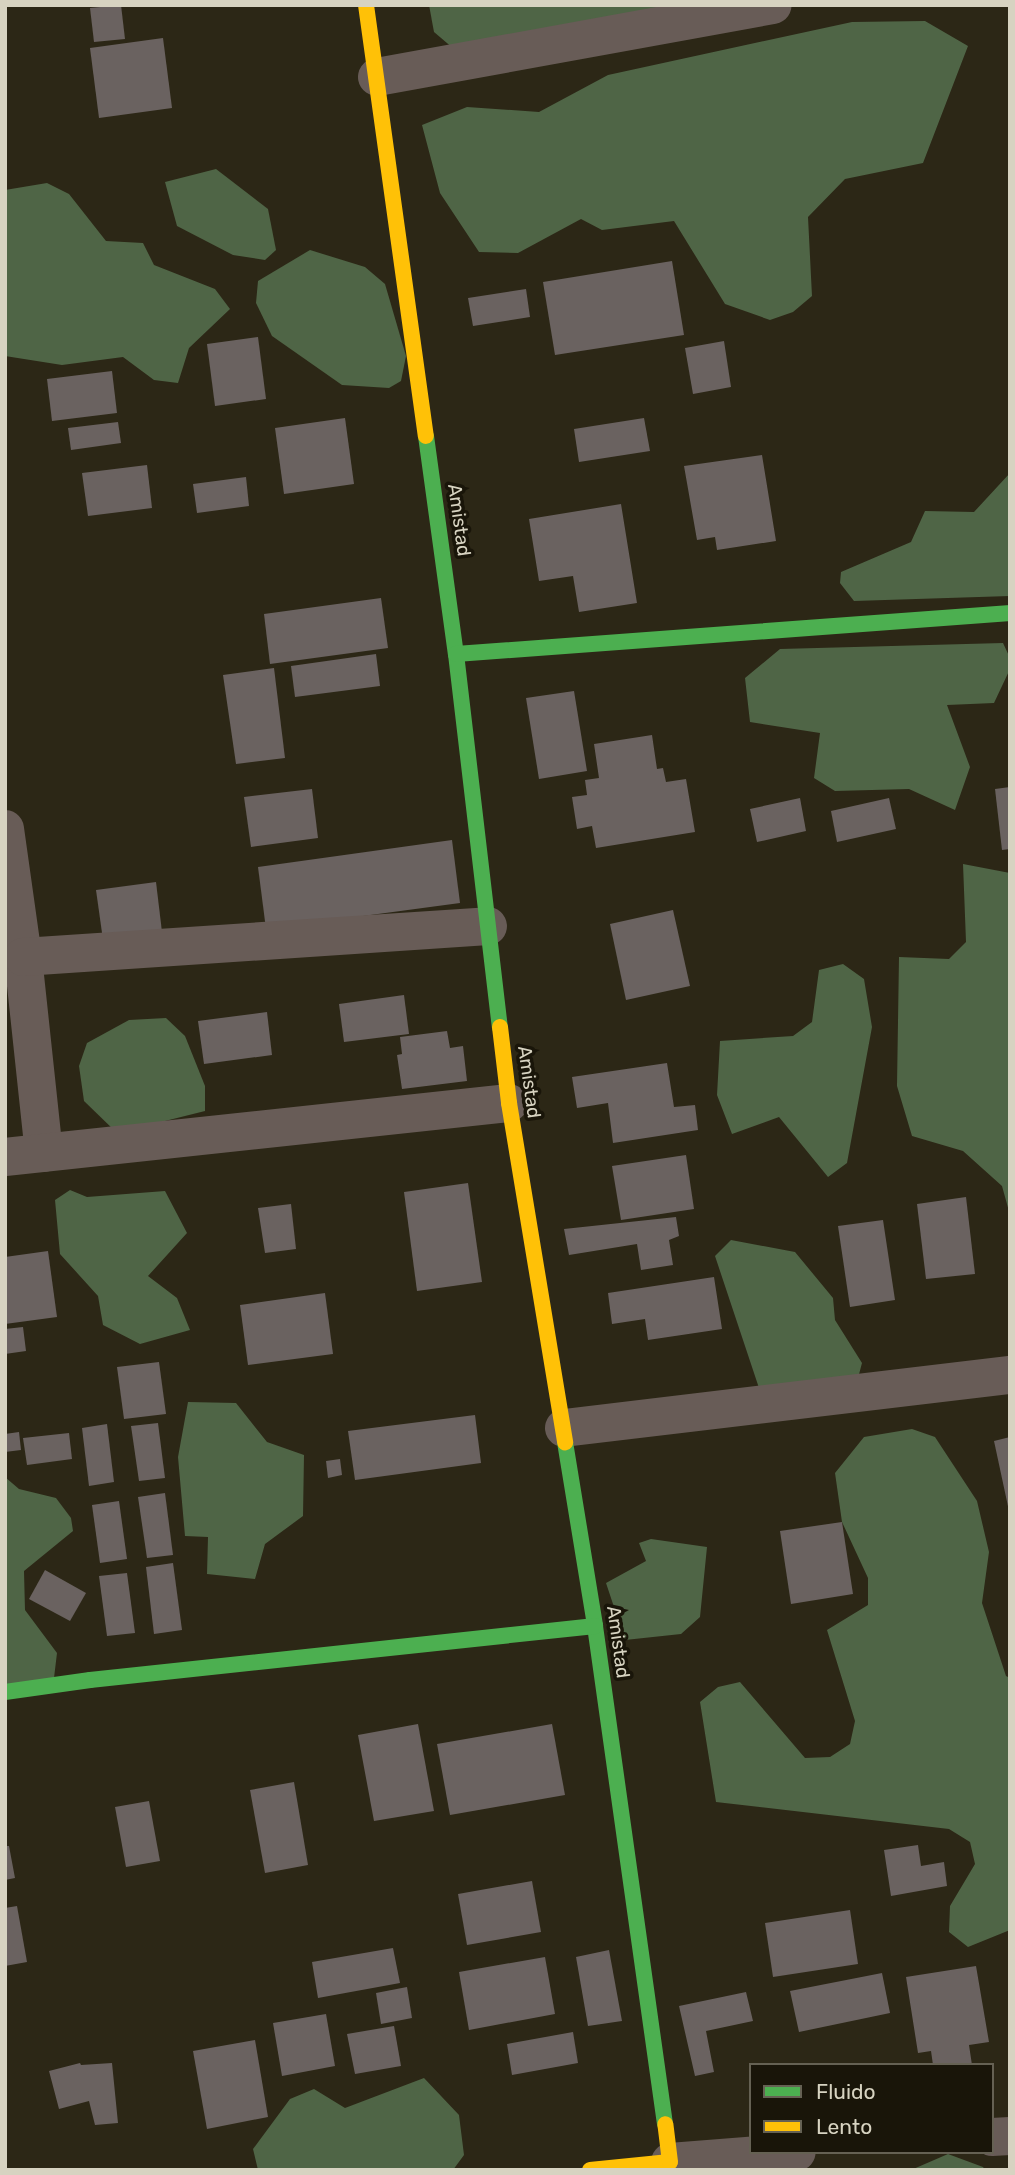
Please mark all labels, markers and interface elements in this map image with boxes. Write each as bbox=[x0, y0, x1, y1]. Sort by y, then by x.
street label: Amistad bbox=[443, 482, 475, 558]
street label: Amistad bbox=[513, 1044, 545, 1120]
street label: Amistad bbox=[602, 1604, 634, 1680]
legend bbox=[749, 2063, 994, 2154]
text: Fluido bbox=[816, 2079, 876, 2104]
text: Lento bbox=[816, 2114, 872, 2139]

